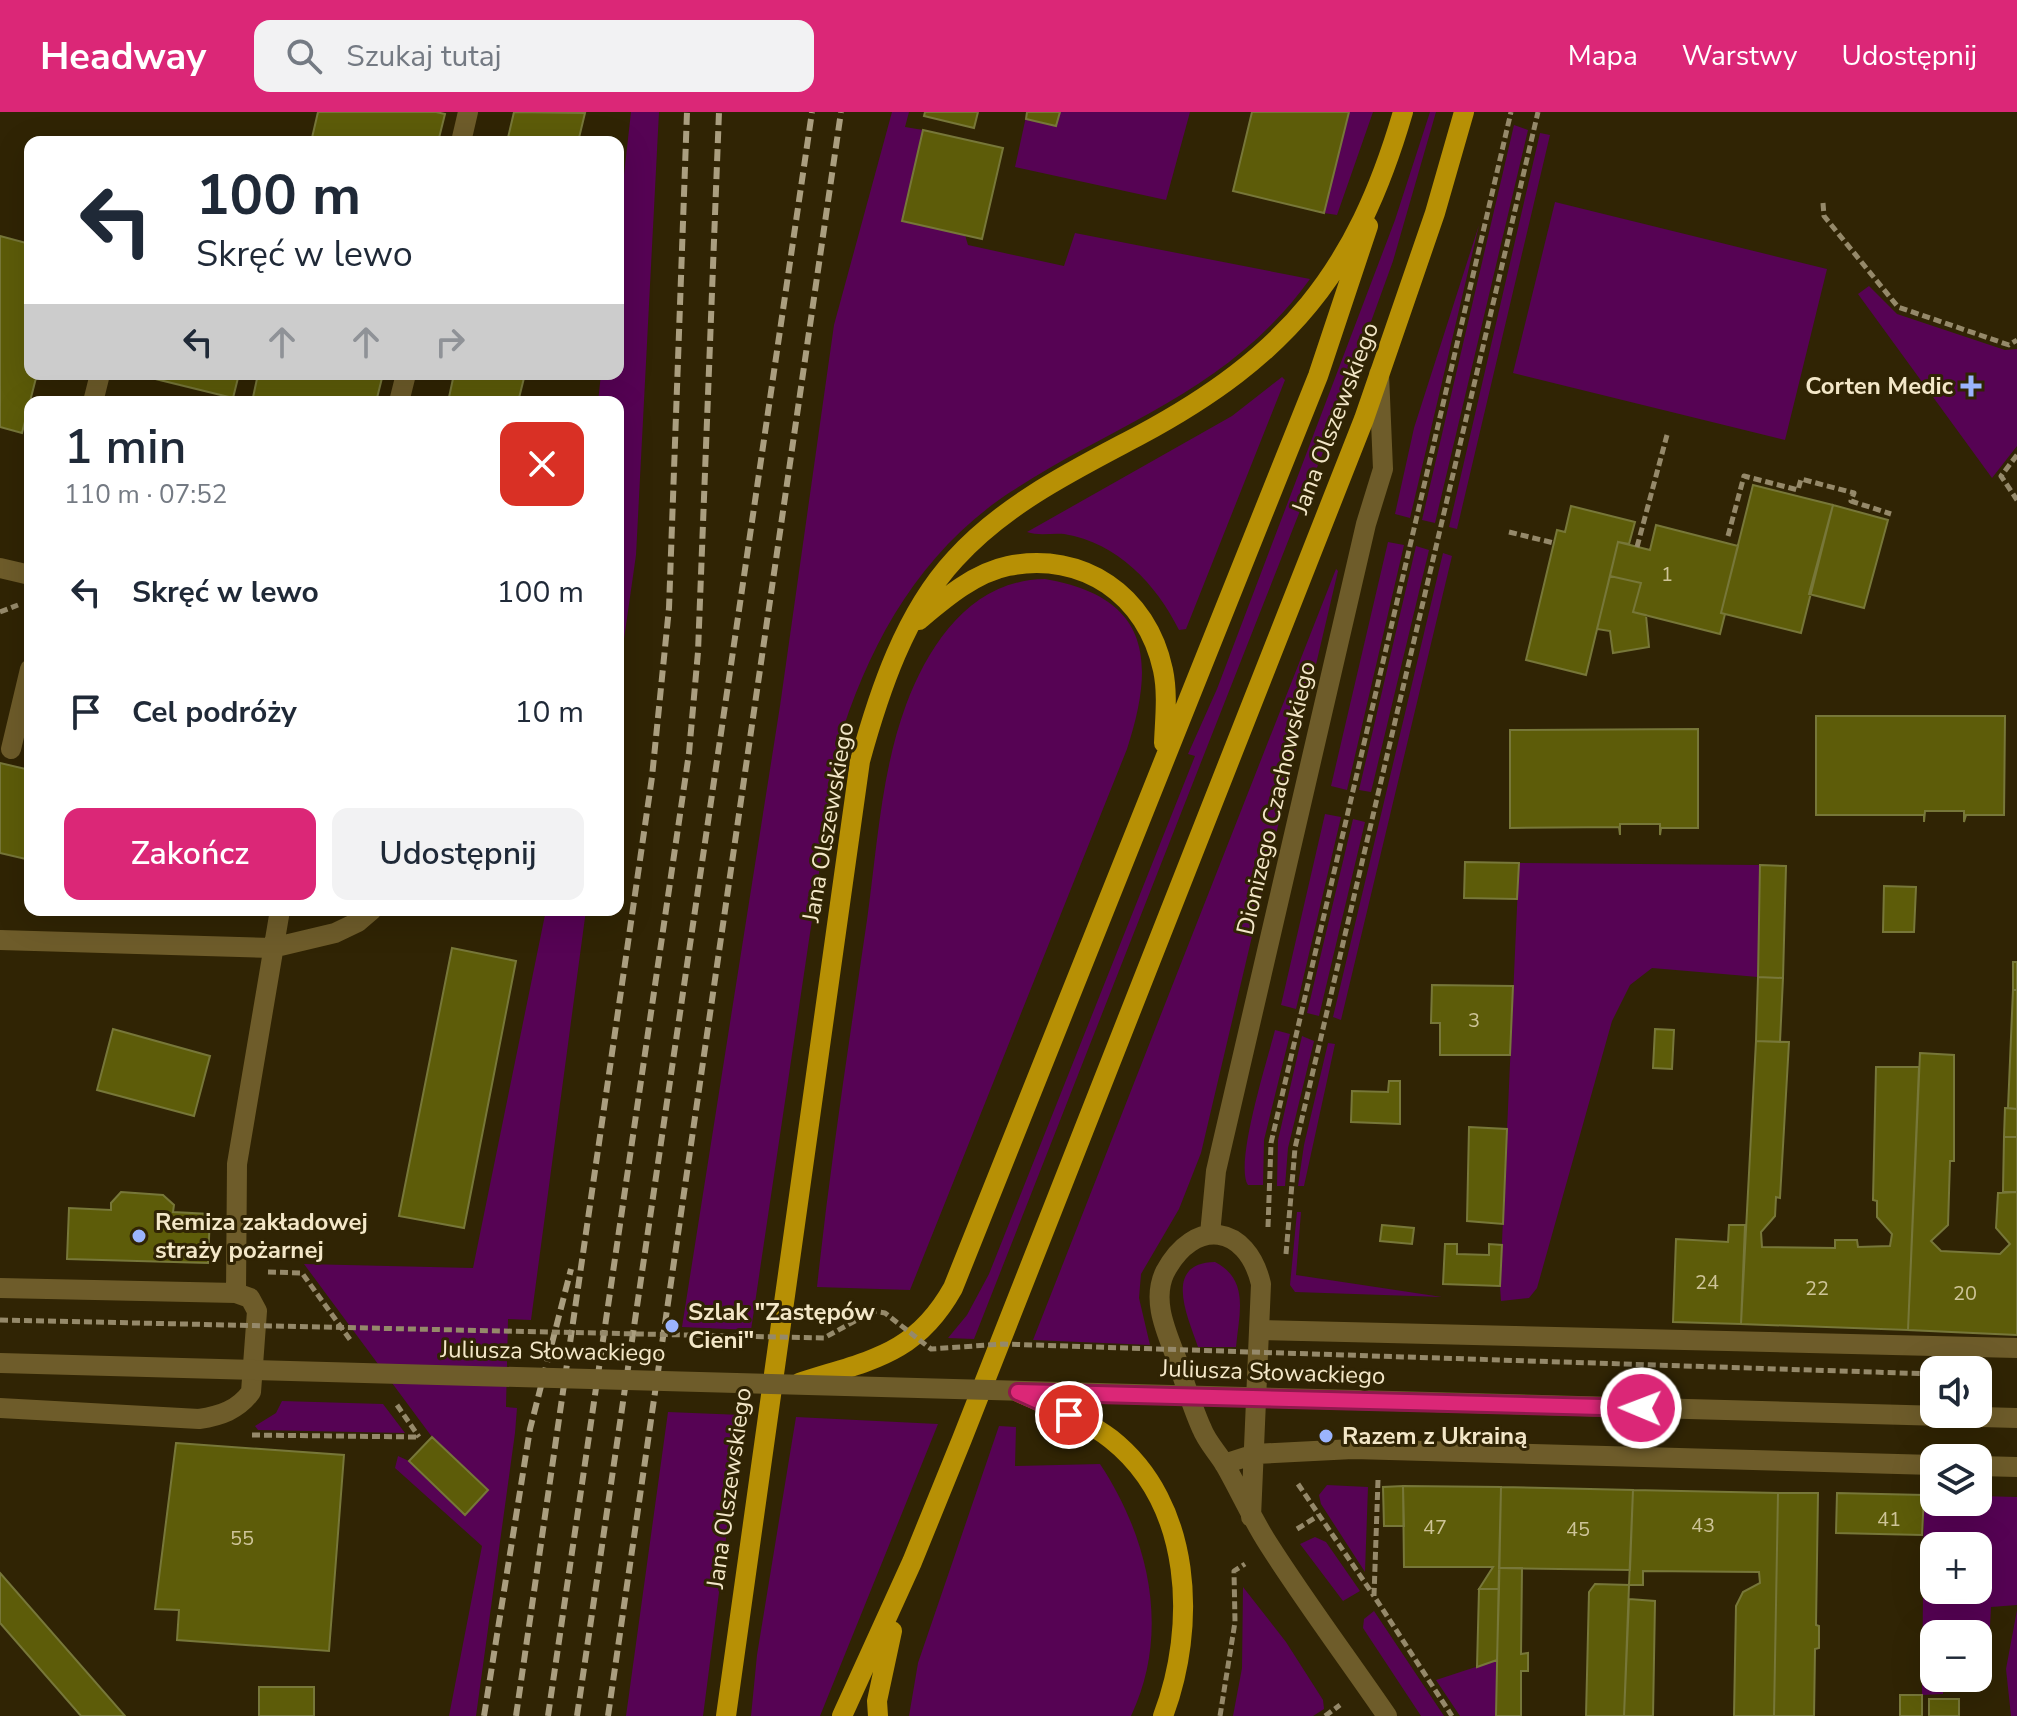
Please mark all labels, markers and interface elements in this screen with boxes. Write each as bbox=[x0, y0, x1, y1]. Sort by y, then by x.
search box bbox=[254, 20, 814, 92]
text: Headway bbox=[40, 31, 206, 82]
icon: search bbox=[282, 34, 326, 78]
text: Szukaj tutaj bbox=[346, 36, 502, 77]
text: Mapa bbox=[1568, 37, 1638, 75]
text: Warstwy bbox=[1682, 37, 1798, 75]
text: Udostępnij bbox=[1842, 37, 1977, 75]
text: 100 m bbox=[196, 157, 361, 234]
icon: left bbox=[64, 168, 168, 272]
text: Skręć w lewo bbox=[196, 230, 413, 279]
street label: Jana Olszewskiego bbox=[1283, 318, 1386, 519]
icon: left bbox=[176, 320, 220, 364]
icon: ahead bbox=[260, 320, 304, 364]
icon: ahead bbox=[344, 320, 388, 364]
icon: right bbox=[428, 320, 472, 364]
place label: Corten Medic bbox=[1805, 370, 1954, 402]
marker: Corten Medic bbox=[1960, 375, 1982, 397]
text: 1 min bbox=[64, 414, 186, 480]
button: close bbox=[500, 422, 584, 506]
text: 110 m · 07:52 bbox=[64, 477, 227, 512]
house number: 1 bbox=[1661, 561, 1673, 588]
icon: left bbox=[64, 570, 108, 614]
text: Skręć w lewo bbox=[132, 572, 319, 613]
text: 100 m bbox=[497, 572, 584, 613]
street label: Dionizego Czachowskiego bbox=[1229, 658, 1323, 938]
icon: arrive bbox=[64, 690, 108, 734]
text: Cel podróży bbox=[132, 692, 297, 733]
text: 10 m bbox=[515, 692, 584, 733]
street label: Jana Olszewskiego bbox=[794, 719, 861, 926]
button: Zakończ bbox=[64, 808, 316, 900]
button: Udostępnij bbox=[332, 808, 584, 900]
house number: 3 bbox=[1468, 1007, 1480, 1034]
place label: Remiza zakładowej straży pożarnej bbox=[155, 1206, 368, 1266]
marker: Remiza zakładowej straży pożarnej bbox=[130, 1227, 148, 1245]
house number: 24 bbox=[1695, 1269, 1719, 1296]
house number: 22 bbox=[1805, 1275, 1829, 1302]
house number: 20 bbox=[1953, 1280, 1977, 1307]
place label: Szlak "Zastępów Cieni" bbox=[688, 1296, 875, 1356]
marker: Szlak "Zastępów Cieni" bbox=[663, 1317, 681, 1335]
street label: Juliusza Słowackiego bbox=[439, 1333, 666, 1369]
street label: Juliusza Słowackiego bbox=[1159, 1352, 1386, 1392]
map controls bbox=[1920, 1356, 1992, 1692]
button: sound bbox=[1920, 1356, 1992, 1428]
position arrow bbox=[1599, 1366, 1683, 1450]
pin bbox=[1035, 1381, 1103, 1449]
street label: Jana Olszewskiego bbox=[699, 1385, 759, 1592]
icon: arrive bbox=[1047, 1393, 1091, 1437]
place label: Razem z Ukrainą bbox=[1342, 1420, 1527, 1452]
marker: Razem z Ukrainą bbox=[1317, 1427, 1335, 1445]
button: layers bbox=[1920, 1444, 1992, 1516]
house number: 41 bbox=[1877, 1506, 1901, 1533]
house number: 43 bbox=[1691, 1512, 1715, 1539]
house number: 47 bbox=[1423, 1514, 1447, 1541]
house number: 45 bbox=[1566, 1516, 1590, 1543]
house number: 55 bbox=[230, 1525, 254, 1552]
button: + bbox=[1920, 1532, 1992, 1604]
button: − bbox=[1920, 1620, 1992, 1692]

